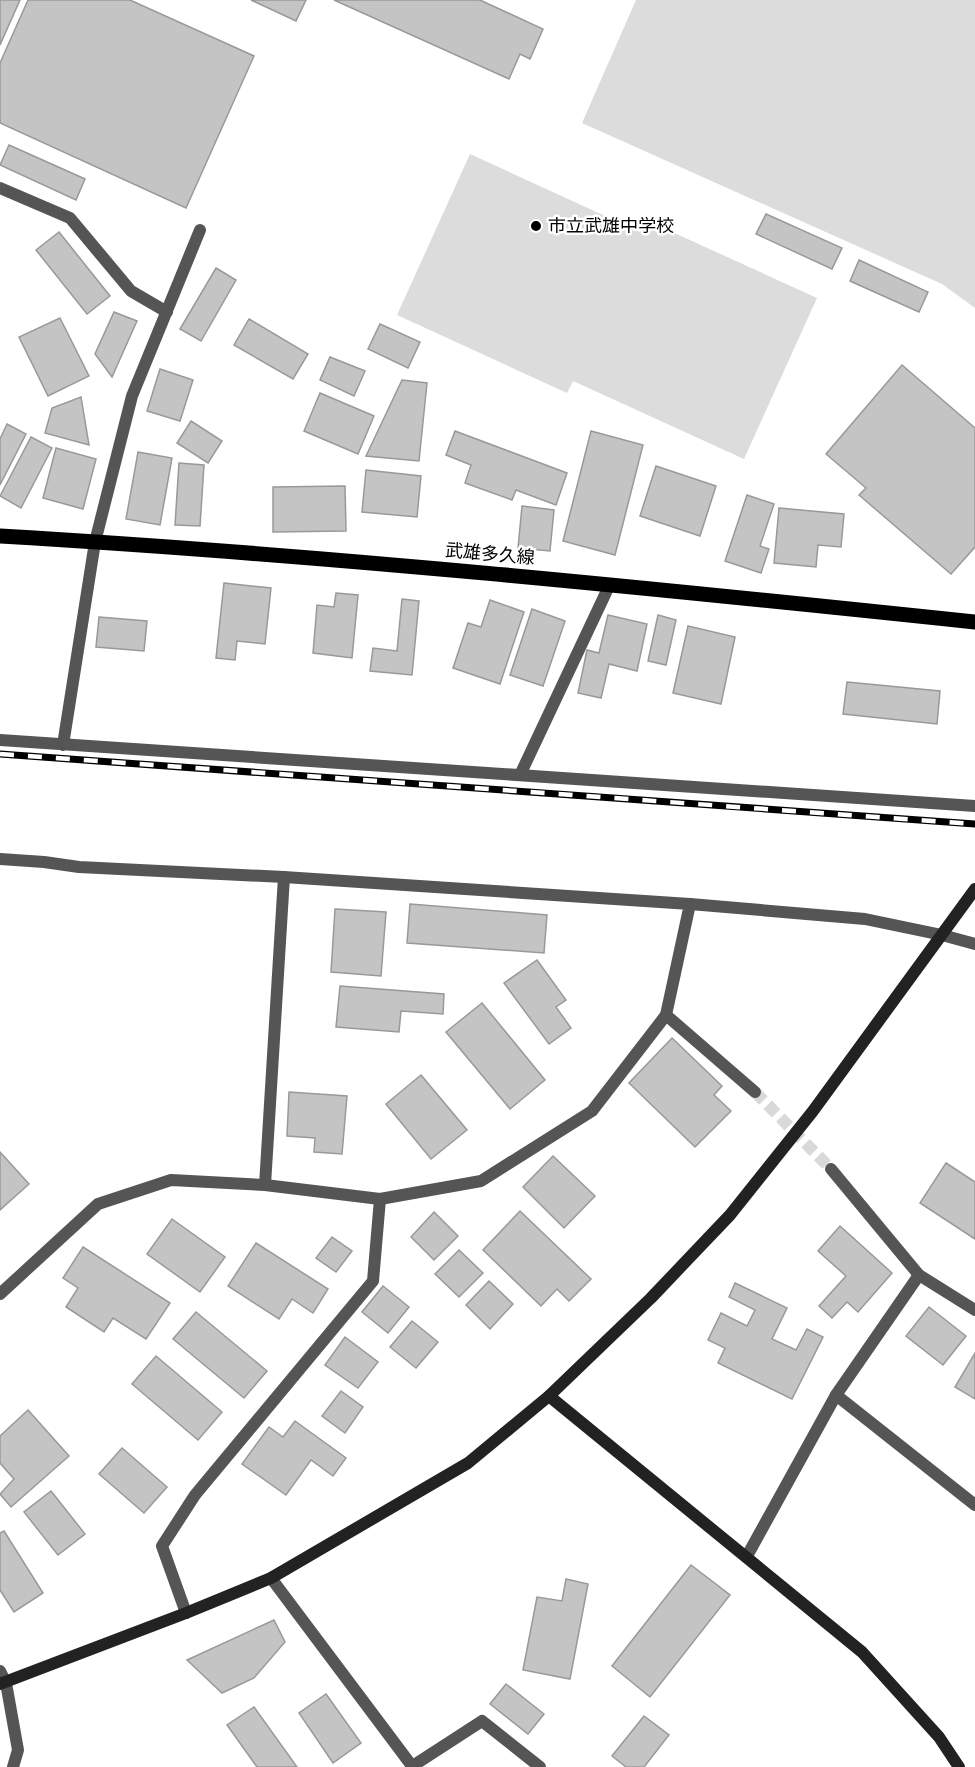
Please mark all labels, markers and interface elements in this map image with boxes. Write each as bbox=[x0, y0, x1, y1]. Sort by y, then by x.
place label: 市立武雄中学校 bbox=[548, 215, 674, 237]
marker: 市立武雄中学校 bbox=[529, 219, 543, 233]
street label: 武雄多久線 bbox=[444, 539, 536, 569]

